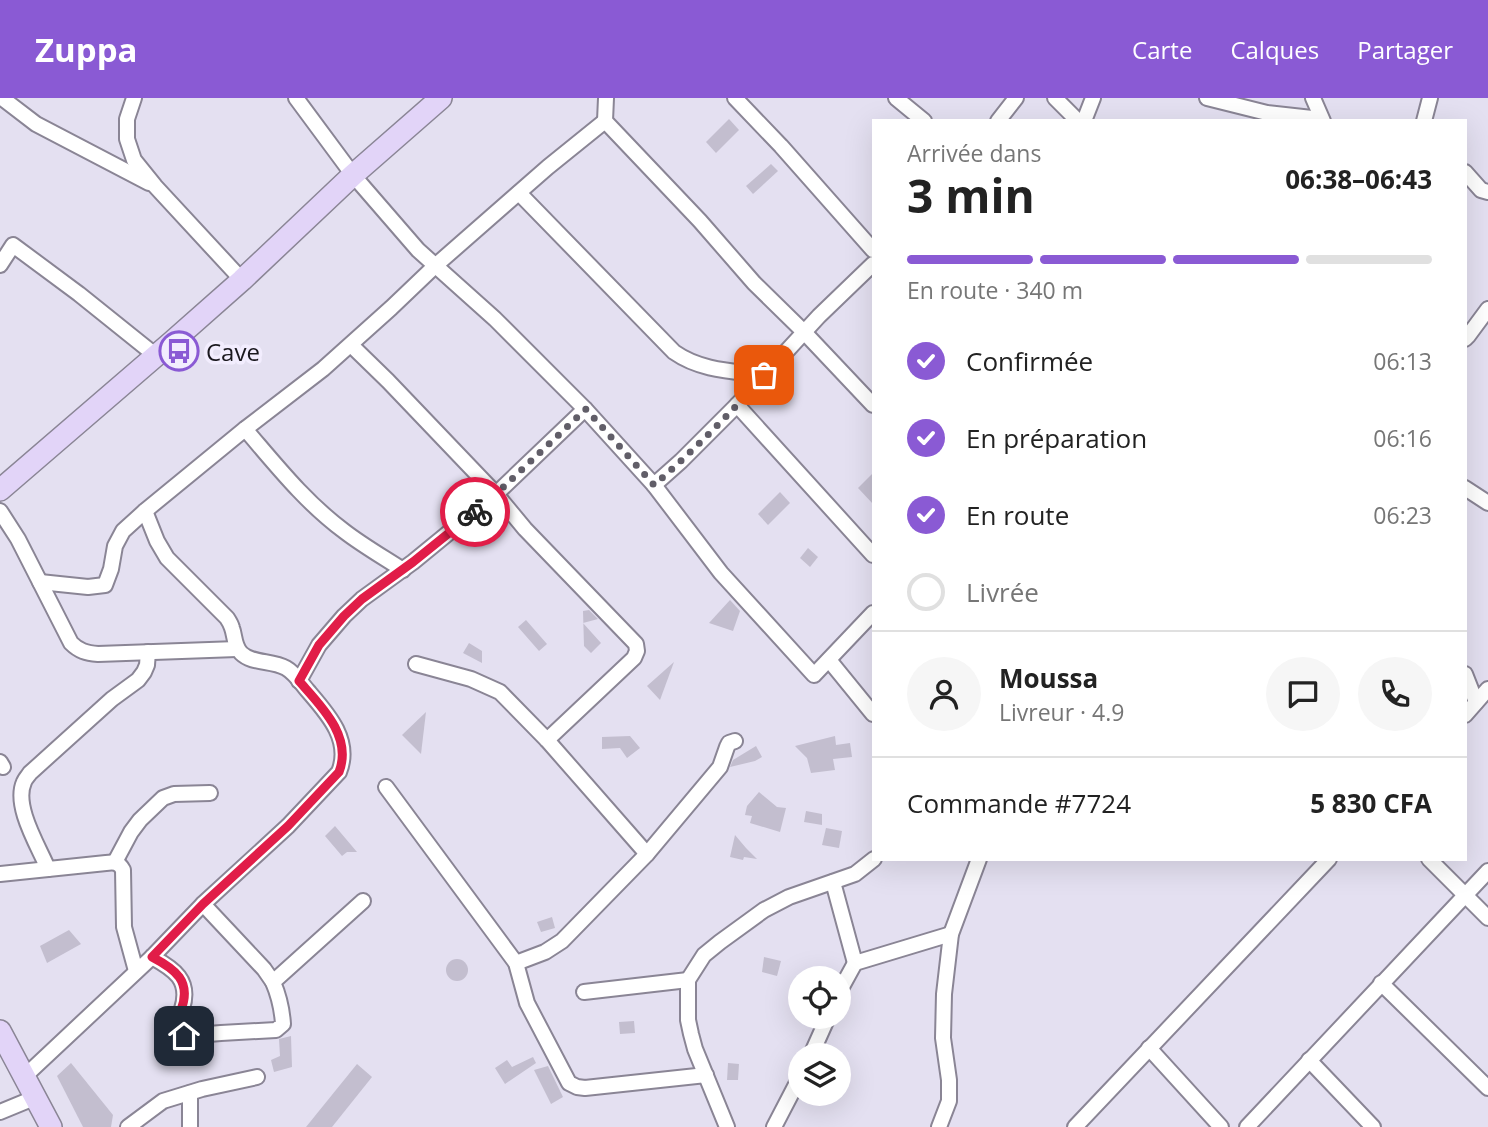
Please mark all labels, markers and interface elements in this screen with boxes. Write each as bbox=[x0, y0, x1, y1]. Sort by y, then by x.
text: Zuppa bbox=[35, 27, 138, 72]
text: Carte bbox=[1132, 33, 1192, 66]
text: Calques bbox=[1230, 33, 1319, 66]
text: Partager bbox=[1357, 33, 1453, 66]
text: Arrivée dans bbox=[907, 137, 1041, 169]
text: 06:38–06:43 bbox=[1285, 161, 1432, 197]
text: 3 min bbox=[907, 164, 1035, 226]
text: En route · 340 m bbox=[907, 274, 1083, 306]
bus stop icon: Cave bbox=[158, 330, 200, 372]
place label: Cave bbox=[206, 335, 260, 368]
icon: check bbox=[907, 342, 945, 380]
text: Confirmée bbox=[966, 343, 1093, 379]
pin bbox=[734, 345, 794, 405]
text: 06:13 bbox=[1373, 345, 1432, 377]
icon: bag bbox=[745, 356, 783, 394]
icon: check bbox=[907, 419, 945, 457]
text: En préparation bbox=[966, 420, 1147, 456]
text: 06:16 bbox=[1373, 422, 1432, 454]
courier bbox=[440, 477, 510, 547]
icon: bike bbox=[456, 493, 494, 531]
icon: check bbox=[907, 496, 945, 534]
text: En route bbox=[966, 497, 1069, 533]
text: 06:23 bbox=[1373, 499, 1432, 531]
text: Livrée bbox=[966, 574, 1039, 610]
button: person bbox=[907, 657, 981, 731]
button: chat bbox=[1266, 657, 1340, 731]
button: phone bbox=[1358, 657, 1432, 731]
text: Moussa bbox=[999, 660, 1098, 696]
text: Livreur · 4.9 bbox=[999, 696, 1124, 728]
text: Commande #7724 bbox=[907, 785, 1131, 821]
text: 5 830 CFA bbox=[1310, 785, 1432, 821]
map controls bbox=[788, 966, 851, 1106]
button: locate bbox=[788, 966, 851, 1029]
pin bbox=[154, 1006, 214, 1066]
icon: home bbox=[165, 1017, 203, 1055]
button: layers bbox=[788, 1043, 851, 1106]

